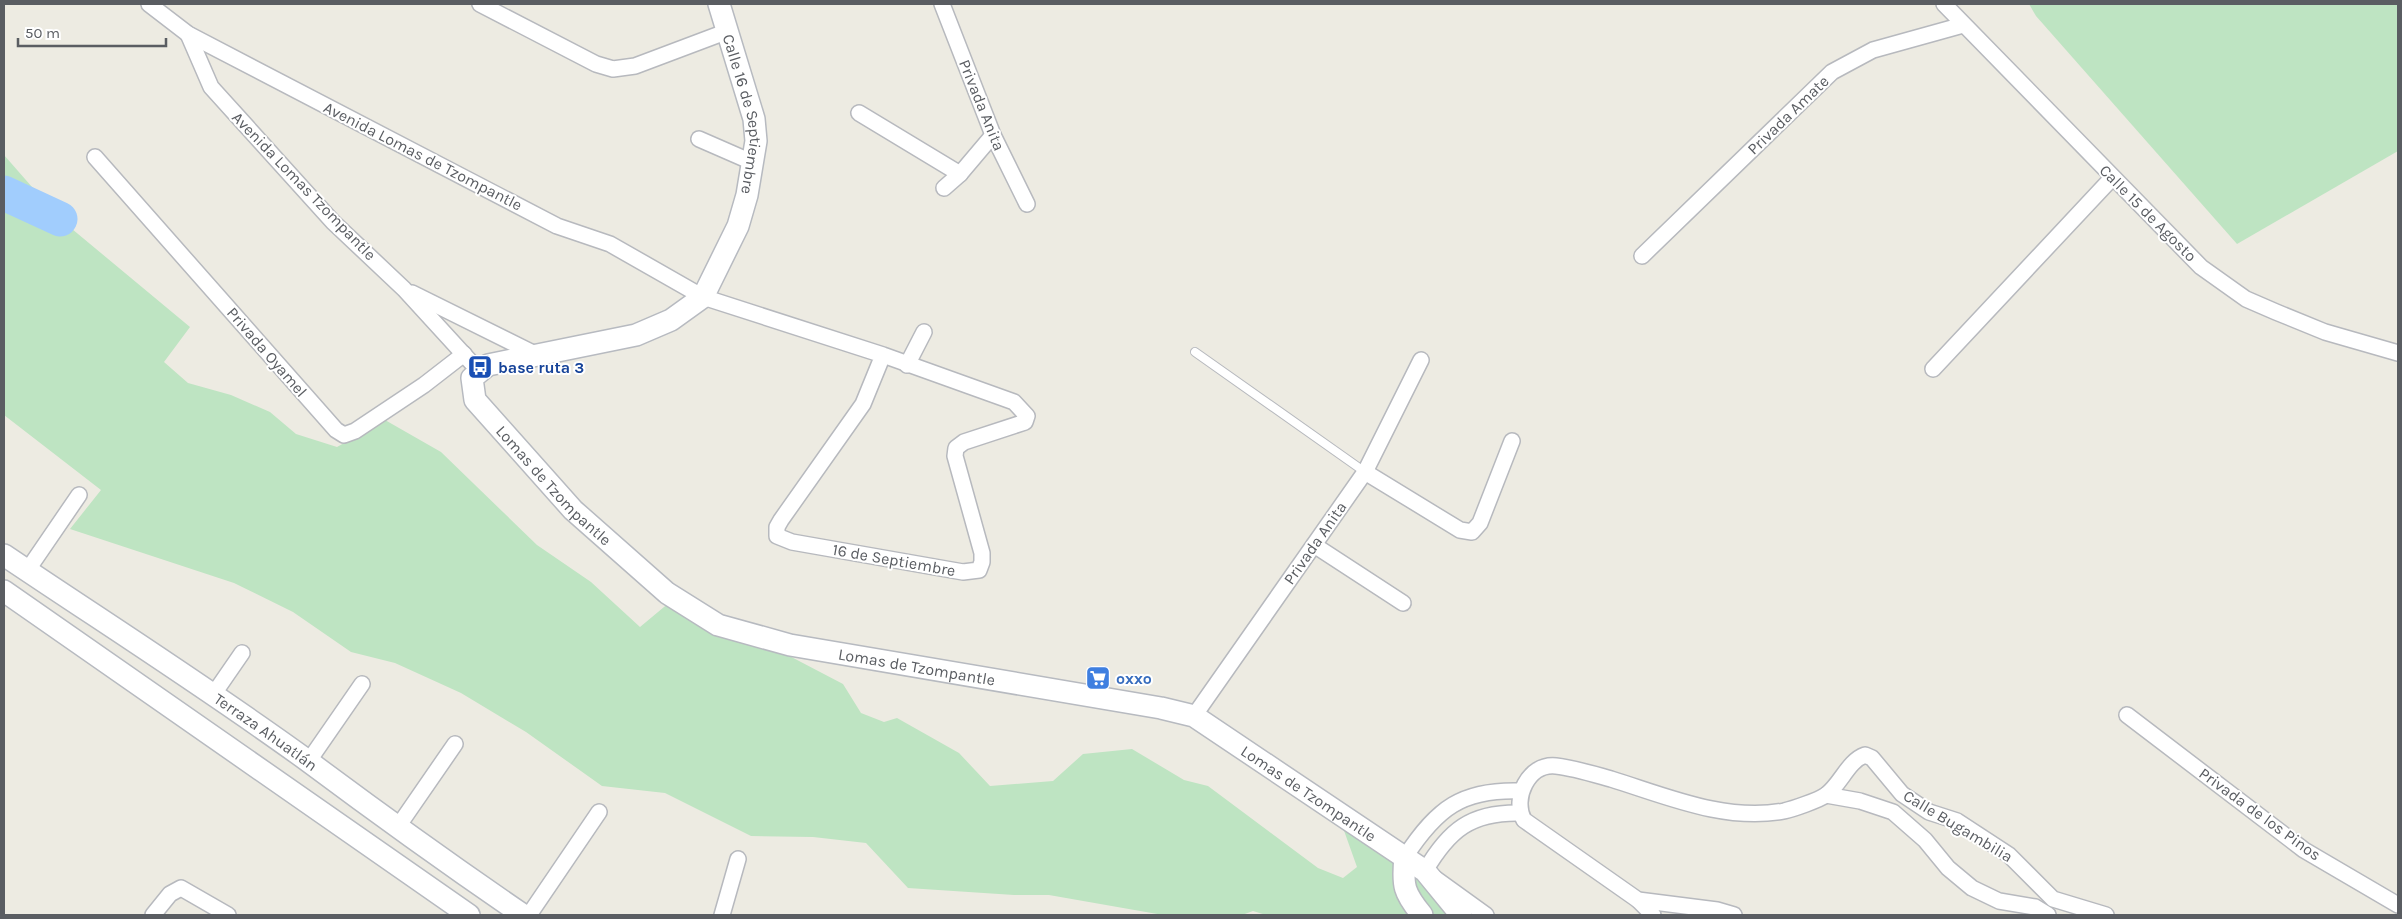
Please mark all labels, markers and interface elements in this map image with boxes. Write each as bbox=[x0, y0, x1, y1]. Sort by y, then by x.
scale bar bbox=[18, 15, 165, 47]
text: 50 m bbox=[25, 24, 60, 42]
street label: Calle 16 de Septiembre bbox=[719, 32, 766, 196]
street label: Privada Anita bbox=[955, 57, 1009, 153]
street label: Privada Amate bbox=[1743, 72, 1833, 158]
street label: Avenida Lomas de Tzompantle bbox=[321, 98, 525, 214]
street label: Avenida Lomas Tzompantle bbox=[228, 108, 380, 264]
street label: Calle 15 de Agosto bbox=[2096, 161, 2200, 265]
street label: Privada Oyamel bbox=[223, 303, 311, 401]
bus stop icon: base ruta 3 bbox=[467, 354, 493, 380]
place label: base ruta 3 bbox=[498, 358, 584, 377]
street label: Lomas de Tzompantle bbox=[492, 421, 615, 549]
street label: Privada Anita bbox=[1279, 498, 1351, 588]
street label: 16 de Septiembre bbox=[831, 540, 957, 580]
street label: Lomas de Tzompantle bbox=[837, 644, 997, 689]
supermarket icon: oxxo bbox=[1085, 665, 1111, 691]
place label: oxxo bbox=[1116, 669, 1152, 688]
street label: Terraza Ahuatlán bbox=[211, 689, 322, 774]
street label: Lomas de Tzompantle bbox=[1238, 741, 1380, 845]
street label: Privada de los Pinos bbox=[2195, 763, 2325, 865]
street label: Calle Bugambilia bbox=[1900, 786, 2016, 866]

